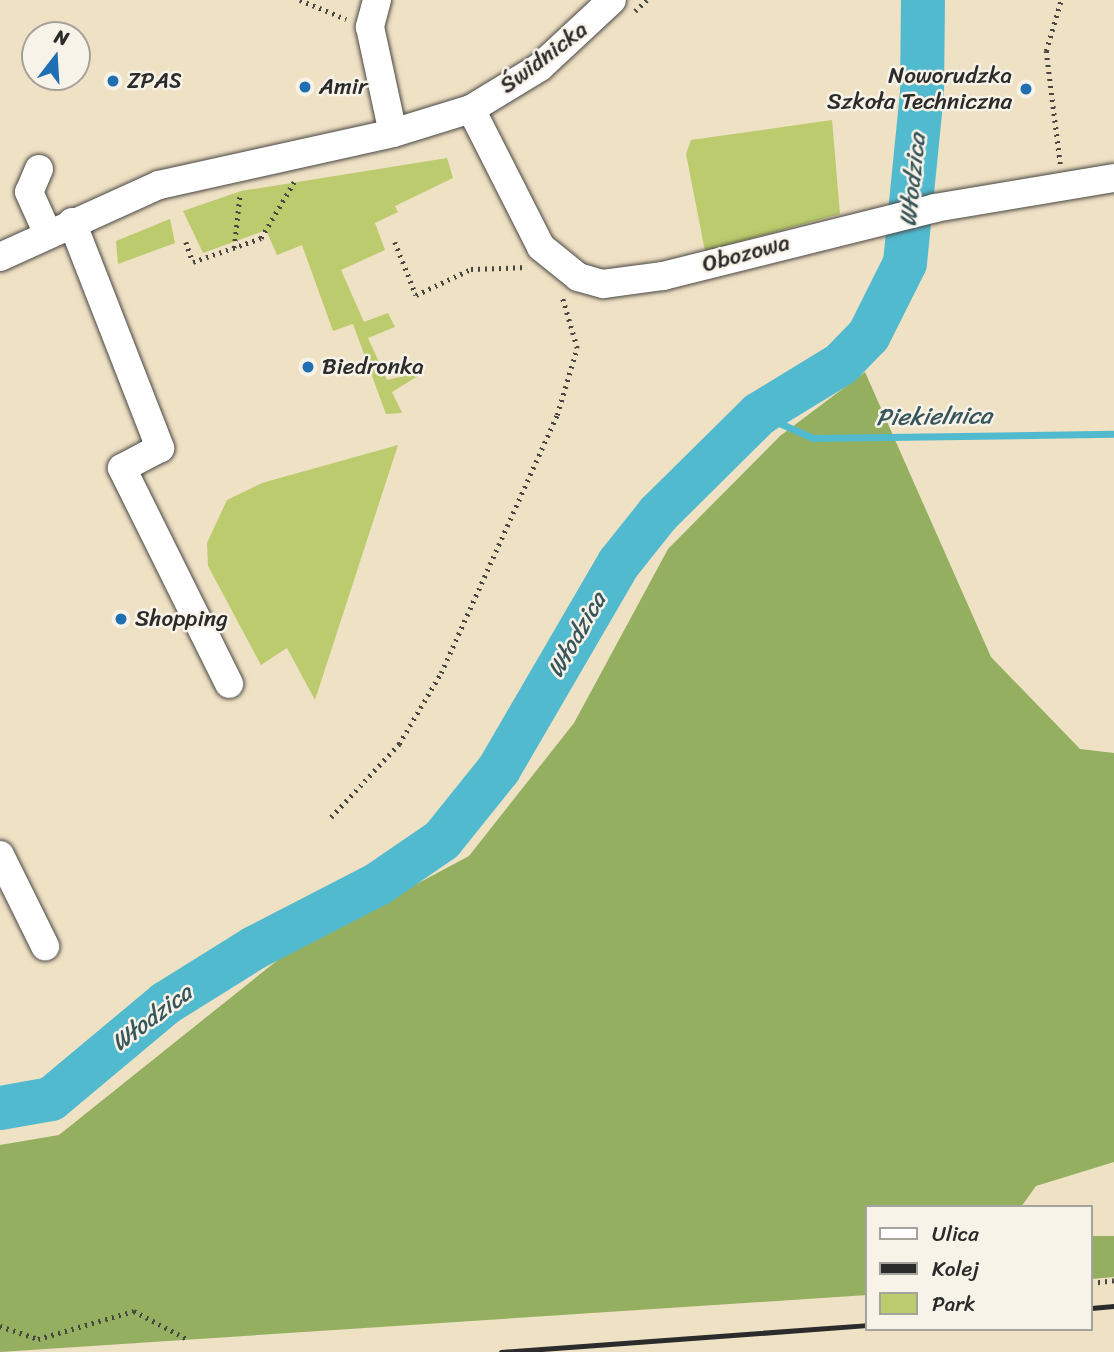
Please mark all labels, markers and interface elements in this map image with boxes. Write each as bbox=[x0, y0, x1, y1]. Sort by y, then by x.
street label: Świdnicka bbox=[495, 16, 593, 100]
text: N bbox=[51, 20, 73, 55]
north arrow bbox=[21, 21, 91, 91]
place label: Noworudzka Szkoła Techniczna bbox=[826, 62, 1012, 116]
place label: ZPAS bbox=[127, 67, 182, 95]
marker: ZPAS bbox=[105, 73, 121, 89]
place label: Amir bbox=[319, 73, 368, 101]
marker: Amir bbox=[297, 79, 313, 95]
marker: Noworudzka Szkoła Techniczna bbox=[1018, 81, 1034, 97]
water label: Włodzica bbox=[894, 132, 932, 228]
street label: Obozowa bbox=[699, 229, 793, 279]
place label: Biedronka bbox=[322, 353, 424, 381]
marker: Biedronka bbox=[300, 359, 316, 375]
water label: Piekielnica bbox=[876, 402, 992, 432]
water label: Włodzica bbox=[541, 587, 613, 683]
place label: Shopping bbox=[135, 605, 228, 633]
marker: Shopping bbox=[113, 611, 129, 627]
water label: Włodzica bbox=[106, 978, 198, 1058]
legend bbox=[866, 1205, 1093, 1331]
text: Ulica bbox=[932, 1215, 979, 1253]
text: Kolej bbox=[932, 1250, 979, 1288]
text: Park bbox=[932, 1285, 975, 1323]

